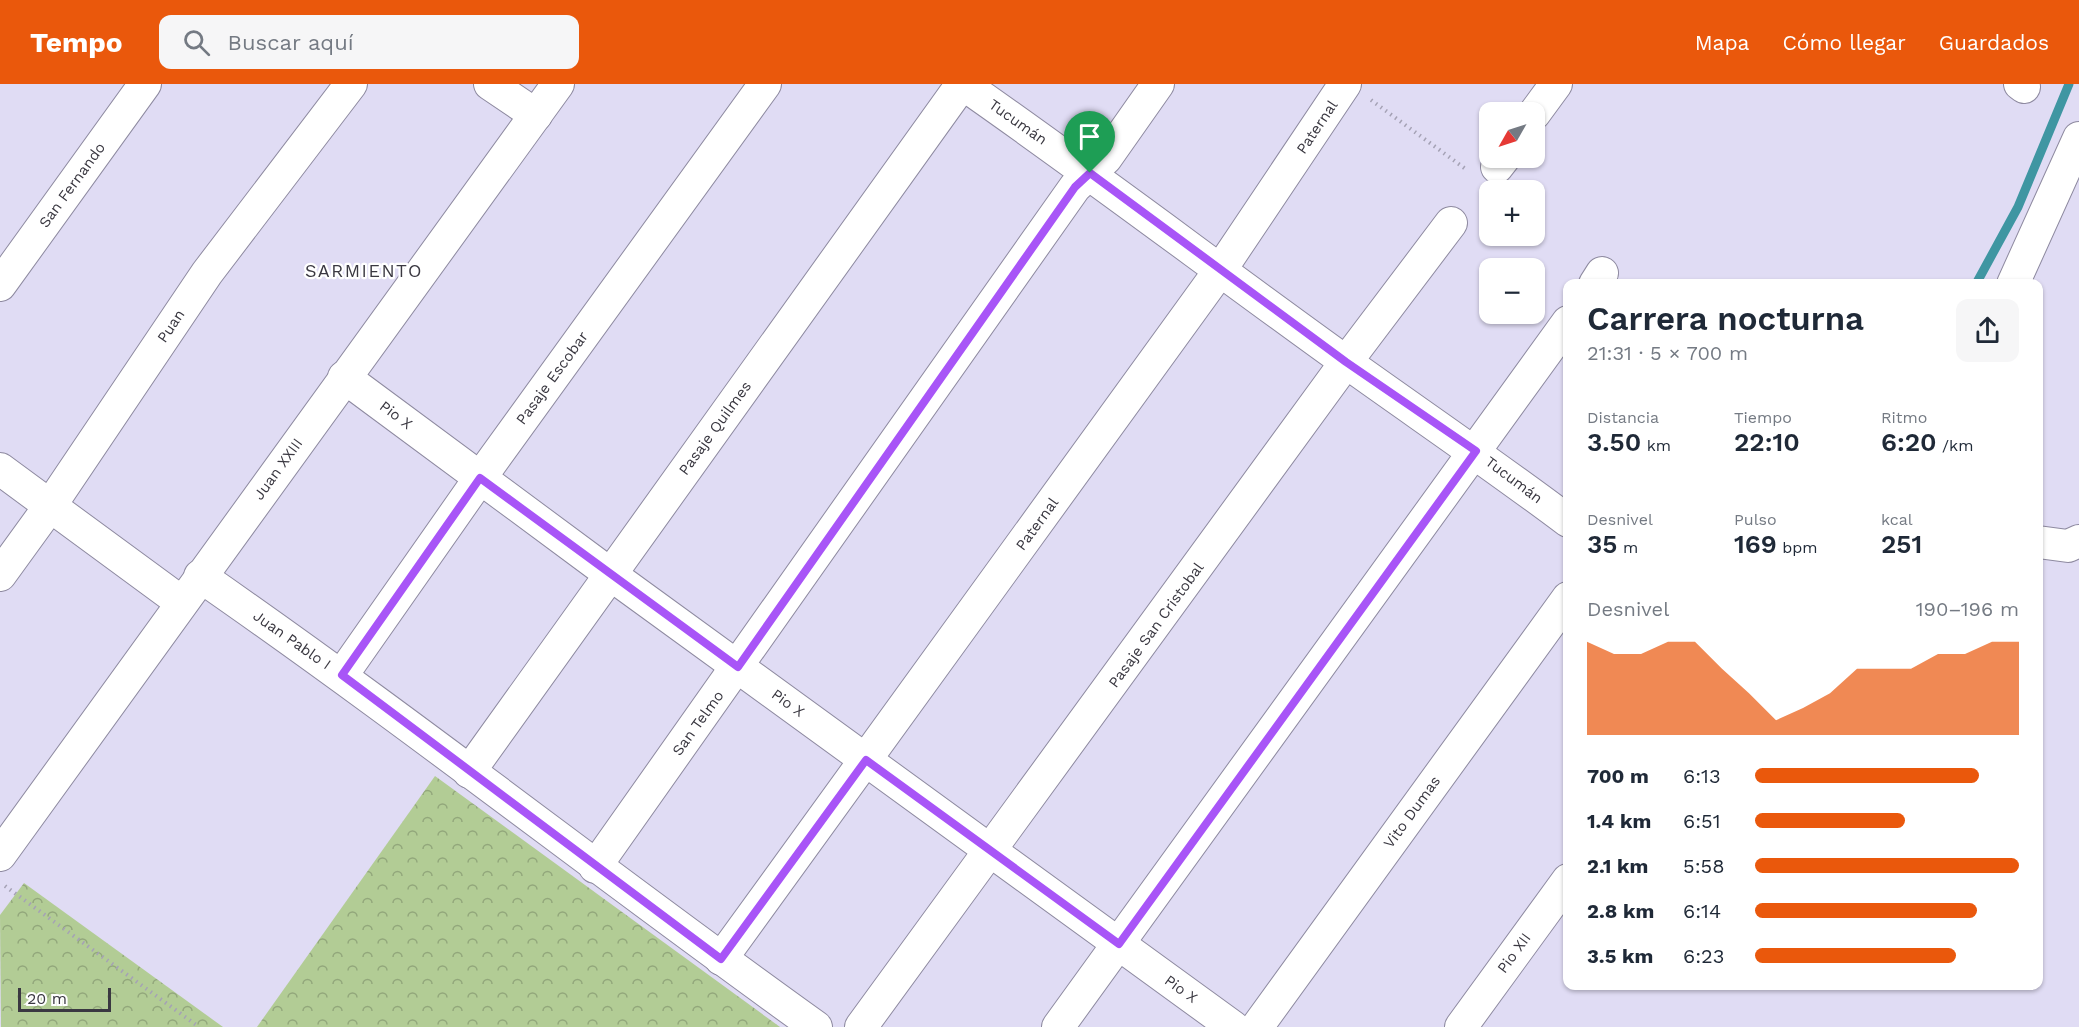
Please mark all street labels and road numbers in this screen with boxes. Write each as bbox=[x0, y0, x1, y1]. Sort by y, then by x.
street label: Tucumán bbox=[985, 95, 1051, 149]
street label: Paternal bbox=[1293, 96, 1342, 157]
street label: San Fernando bbox=[35, 139, 109, 231]
street label: Puan bbox=[153, 306, 189, 346]
street label: Pasaje Escobar bbox=[512, 328, 592, 428]
street label: Pasaje Quilmes bbox=[675, 377, 755, 478]
street label: Pio X bbox=[376, 397, 416, 433]
street label: Juan XXIII bbox=[250, 435, 306, 503]
street label: Tucumán bbox=[1482, 453, 1546, 507]
street label: Paternal bbox=[1012, 494, 1062, 554]
street label: Pasaje San Cristobal bbox=[1105, 559, 1208, 691]
street label: Juan Pablo I bbox=[250, 607, 334, 673]
street label: Pio X bbox=[768, 685, 808, 721]
street label: San Telmo bbox=[668, 687, 728, 759]
street label: Vito Dumas bbox=[1380, 772, 1444, 852]
street label: Pio XII bbox=[1493, 930, 1535, 976]
street label: Pio X bbox=[1161, 971, 1201, 1007]

